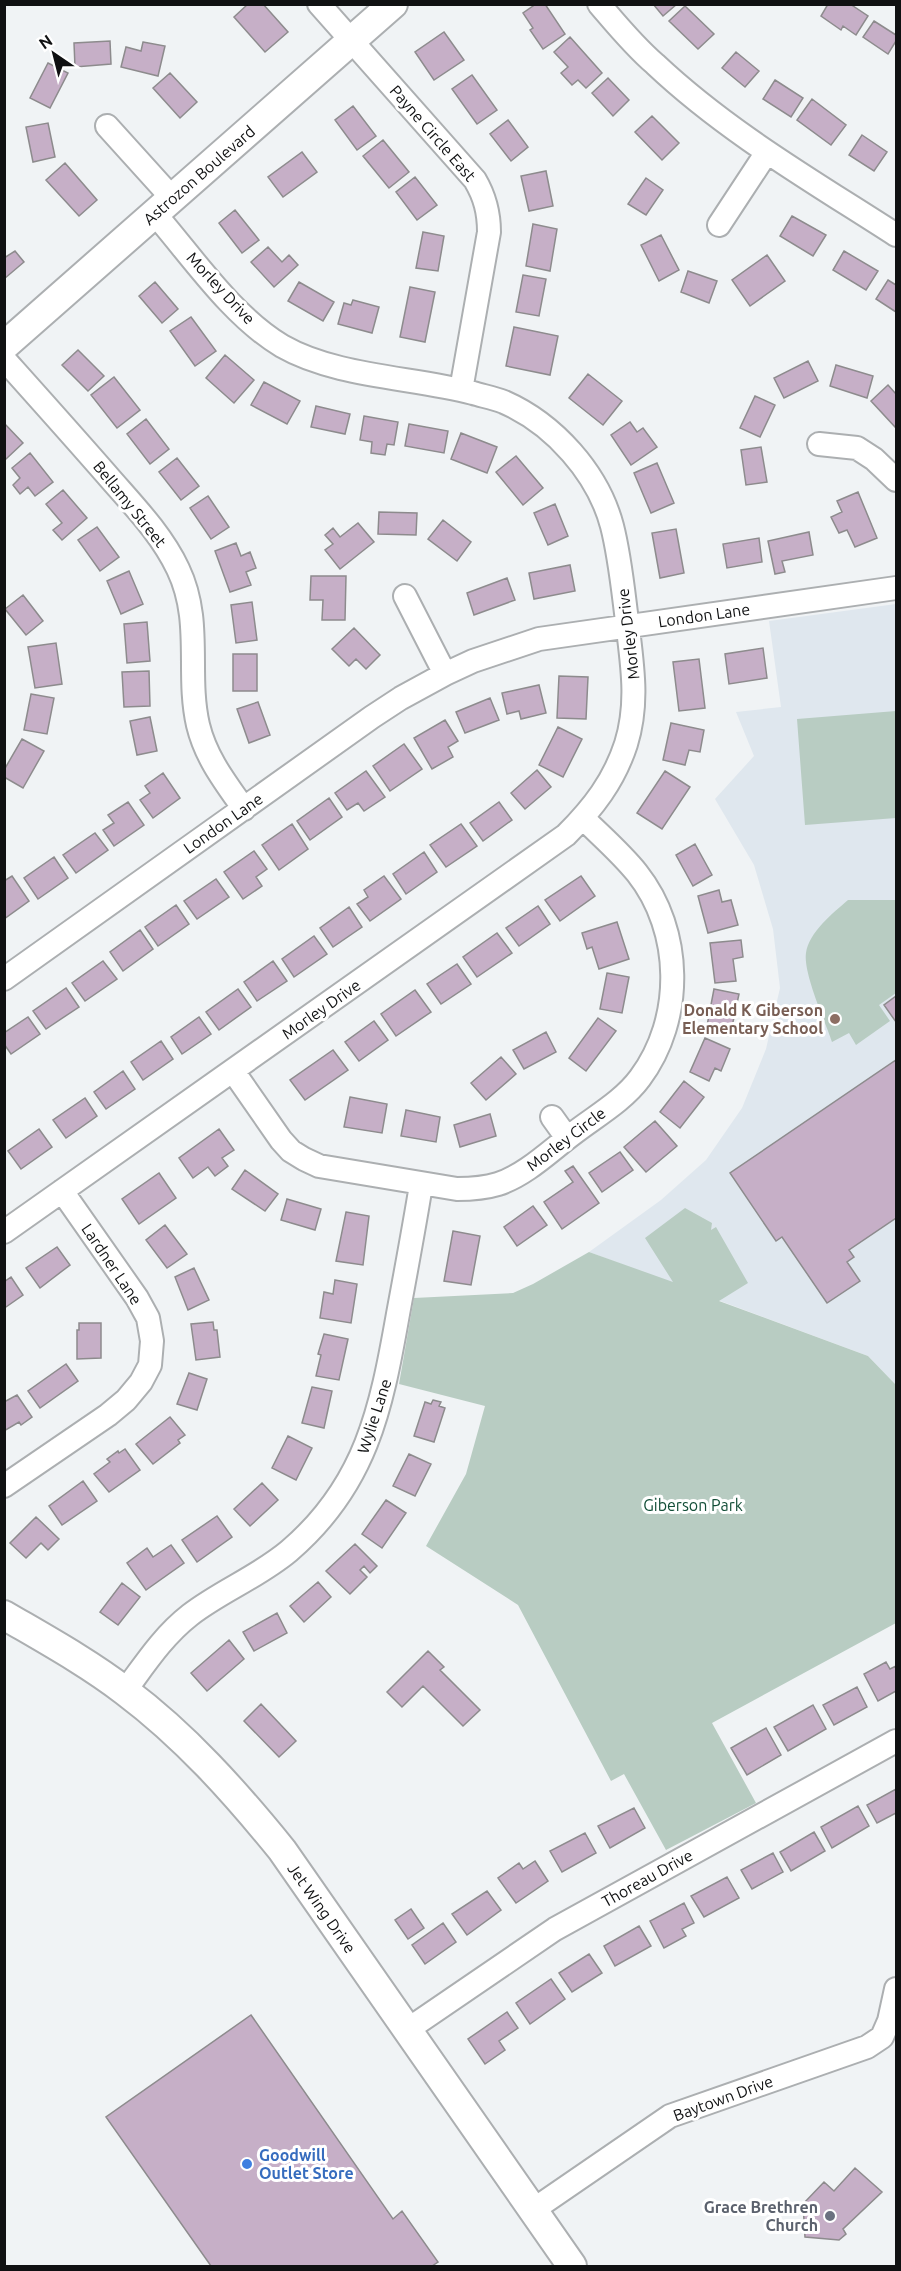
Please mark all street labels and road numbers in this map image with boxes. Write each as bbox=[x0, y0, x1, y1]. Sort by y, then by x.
street label: Payne Circle East bbox=[386, 81, 480, 185]
street label: Astrozon Boulevard bbox=[140, 122, 258, 228]
street label: Morley Drive bbox=[183, 248, 259, 328]
street label: Bellamy Street bbox=[90, 457, 171, 551]
street label: Morley Drive bbox=[613, 587, 643, 681]
street label: London Lane bbox=[657, 600, 751, 630]
street label: London Lane bbox=[180, 789, 266, 857]
street label: Morley Drive bbox=[278, 975, 364, 1043]
street label: Morley Circle bbox=[523, 1104, 609, 1174]
street label: Lardner Lane bbox=[78, 1220, 146, 1308]
street label: Wylie Lane bbox=[353, 1376, 395, 1456]
street label: Thoreau Drive bbox=[598, 1846, 696, 1910]
street label: Jet Wing Drive bbox=[284, 1860, 360, 1956]
street label: Baytown Drive bbox=[671, 2072, 775, 2124]

